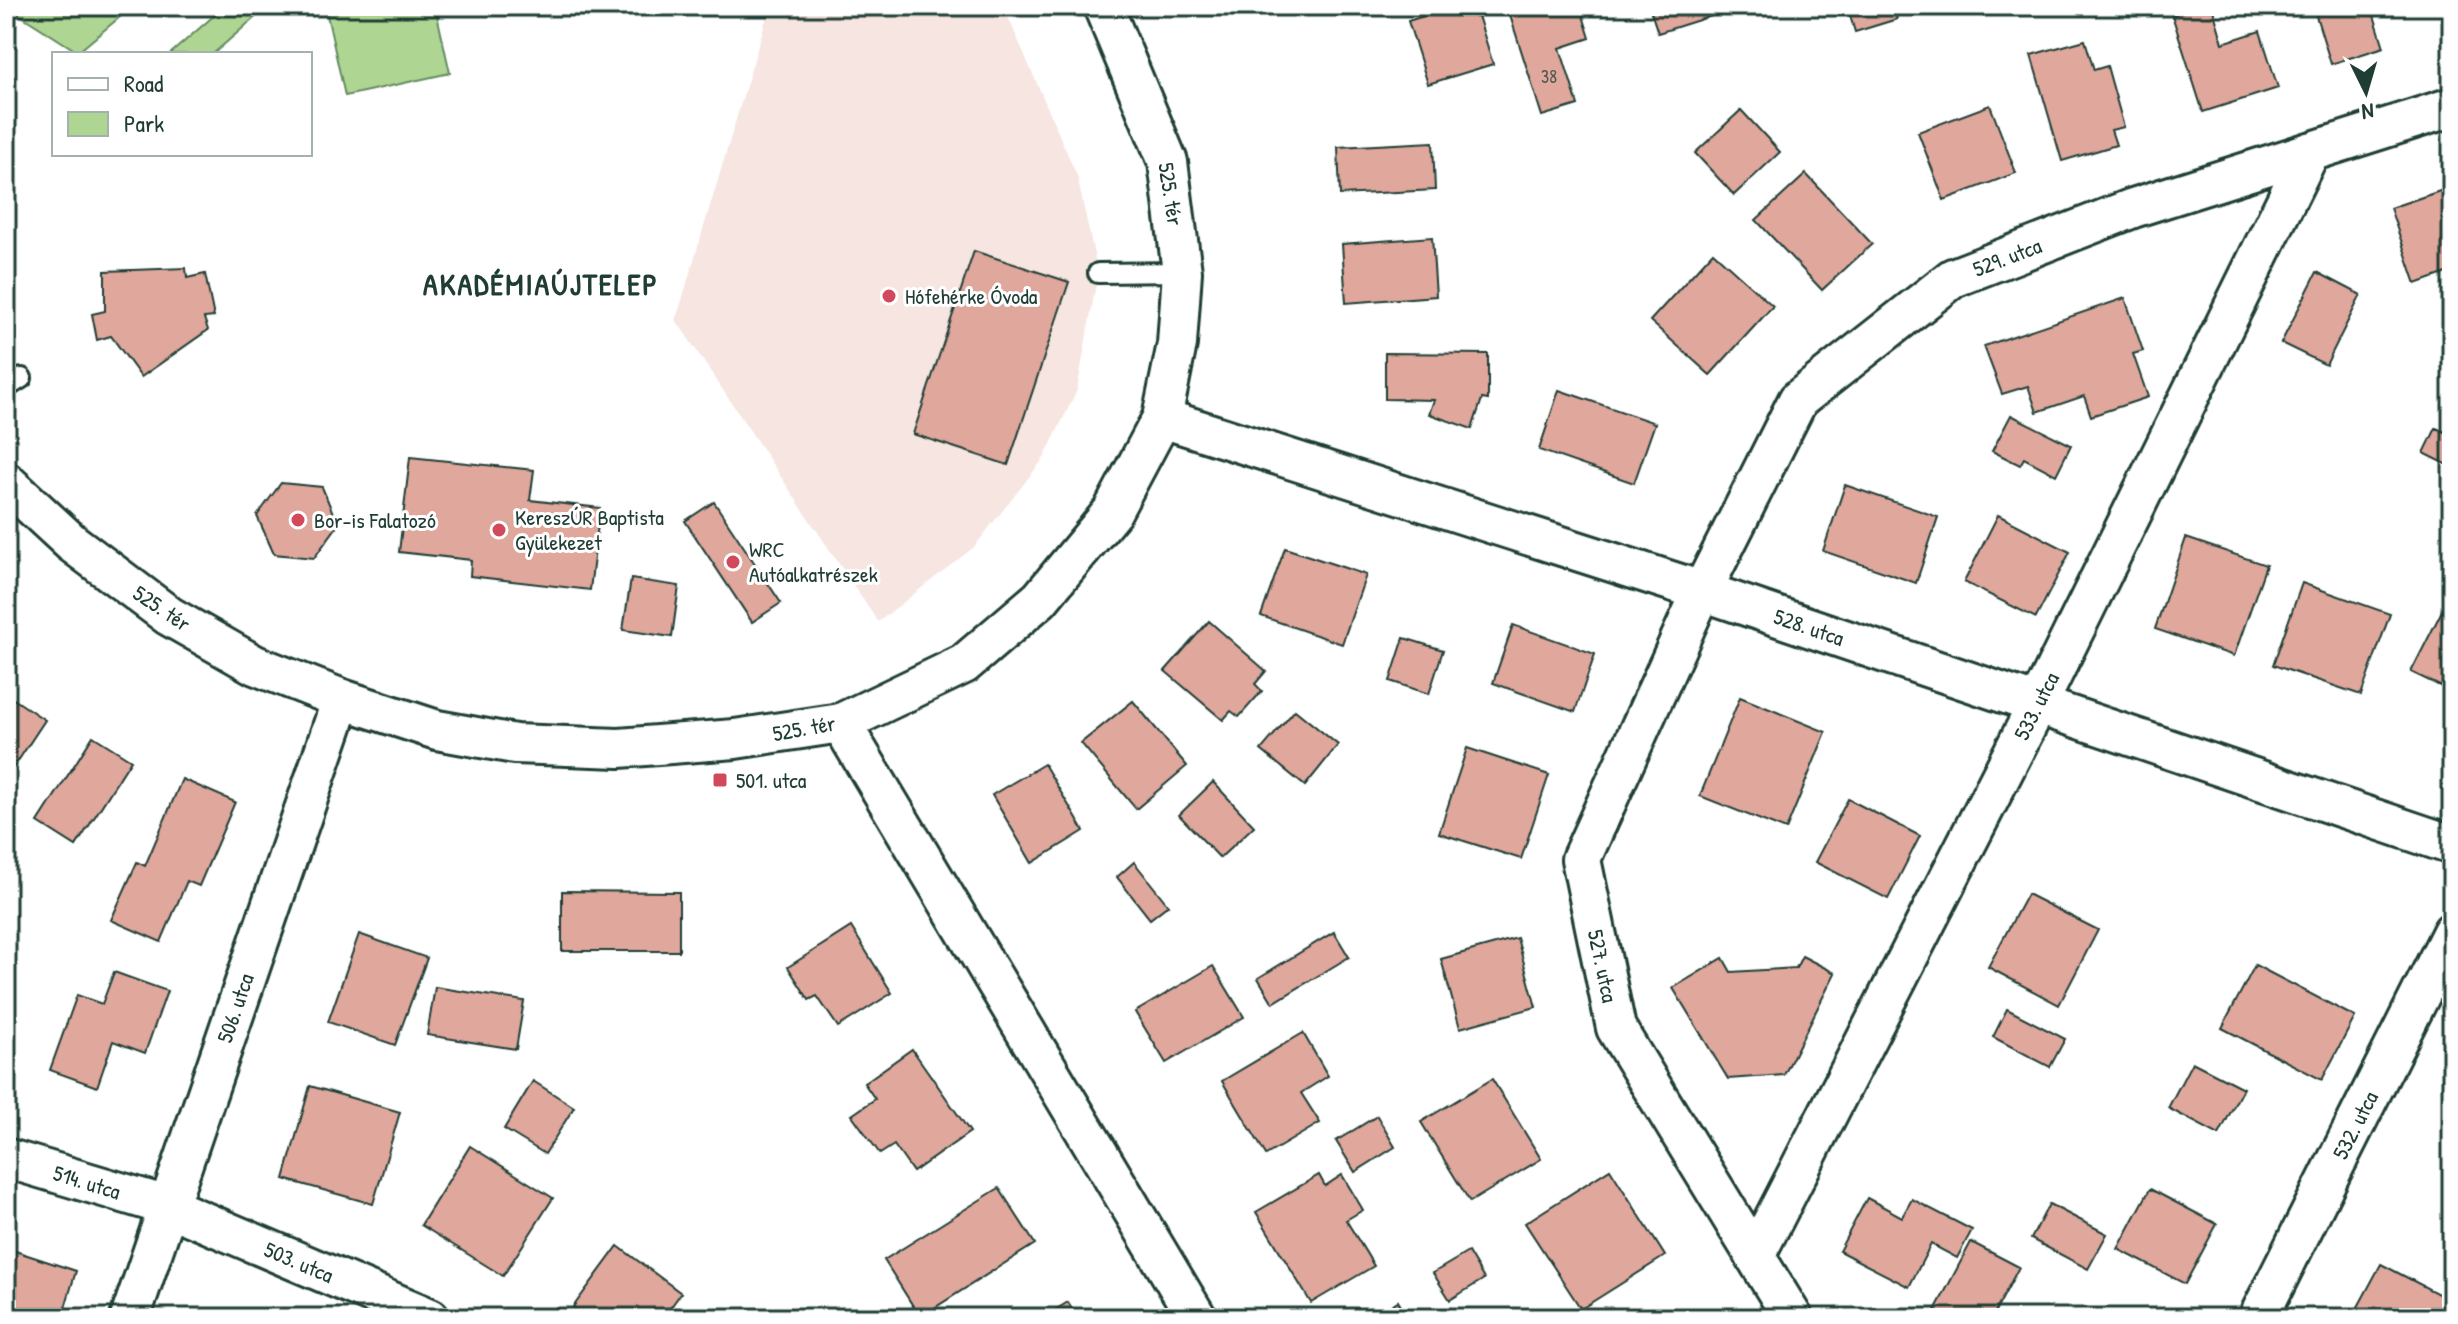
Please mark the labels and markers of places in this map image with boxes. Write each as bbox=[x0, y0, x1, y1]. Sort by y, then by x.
place label: Hófehérke Óvoda bbox=[905, 281, 1038, 311]
marker: Hófehérke Óvoda bbox=[880, 287, 898, 305]
place label: KereszÚR Baptista Gyülekezet bbox=[515, 502, 664, 557]
place label: Bor-is Falatozó bbox=[314, 505, 436, 535]
marker: Bor-is Falatozó bbox=[289, 511, 307, 529]
marker: KereszÚR Baptista Gyülekezet bbox=[490, 521, 508, 539]
place label: WRC Autóalkatrészek bbox=[749, 534, 878, 589]
marker: WRC Autóalkatrészek bbox=[724, 553, 742, 571]
place label: 501. utca bbox=[736, 765, 807, 795]
marker: 501. utca bbox=[711, 771, 729, 789]

